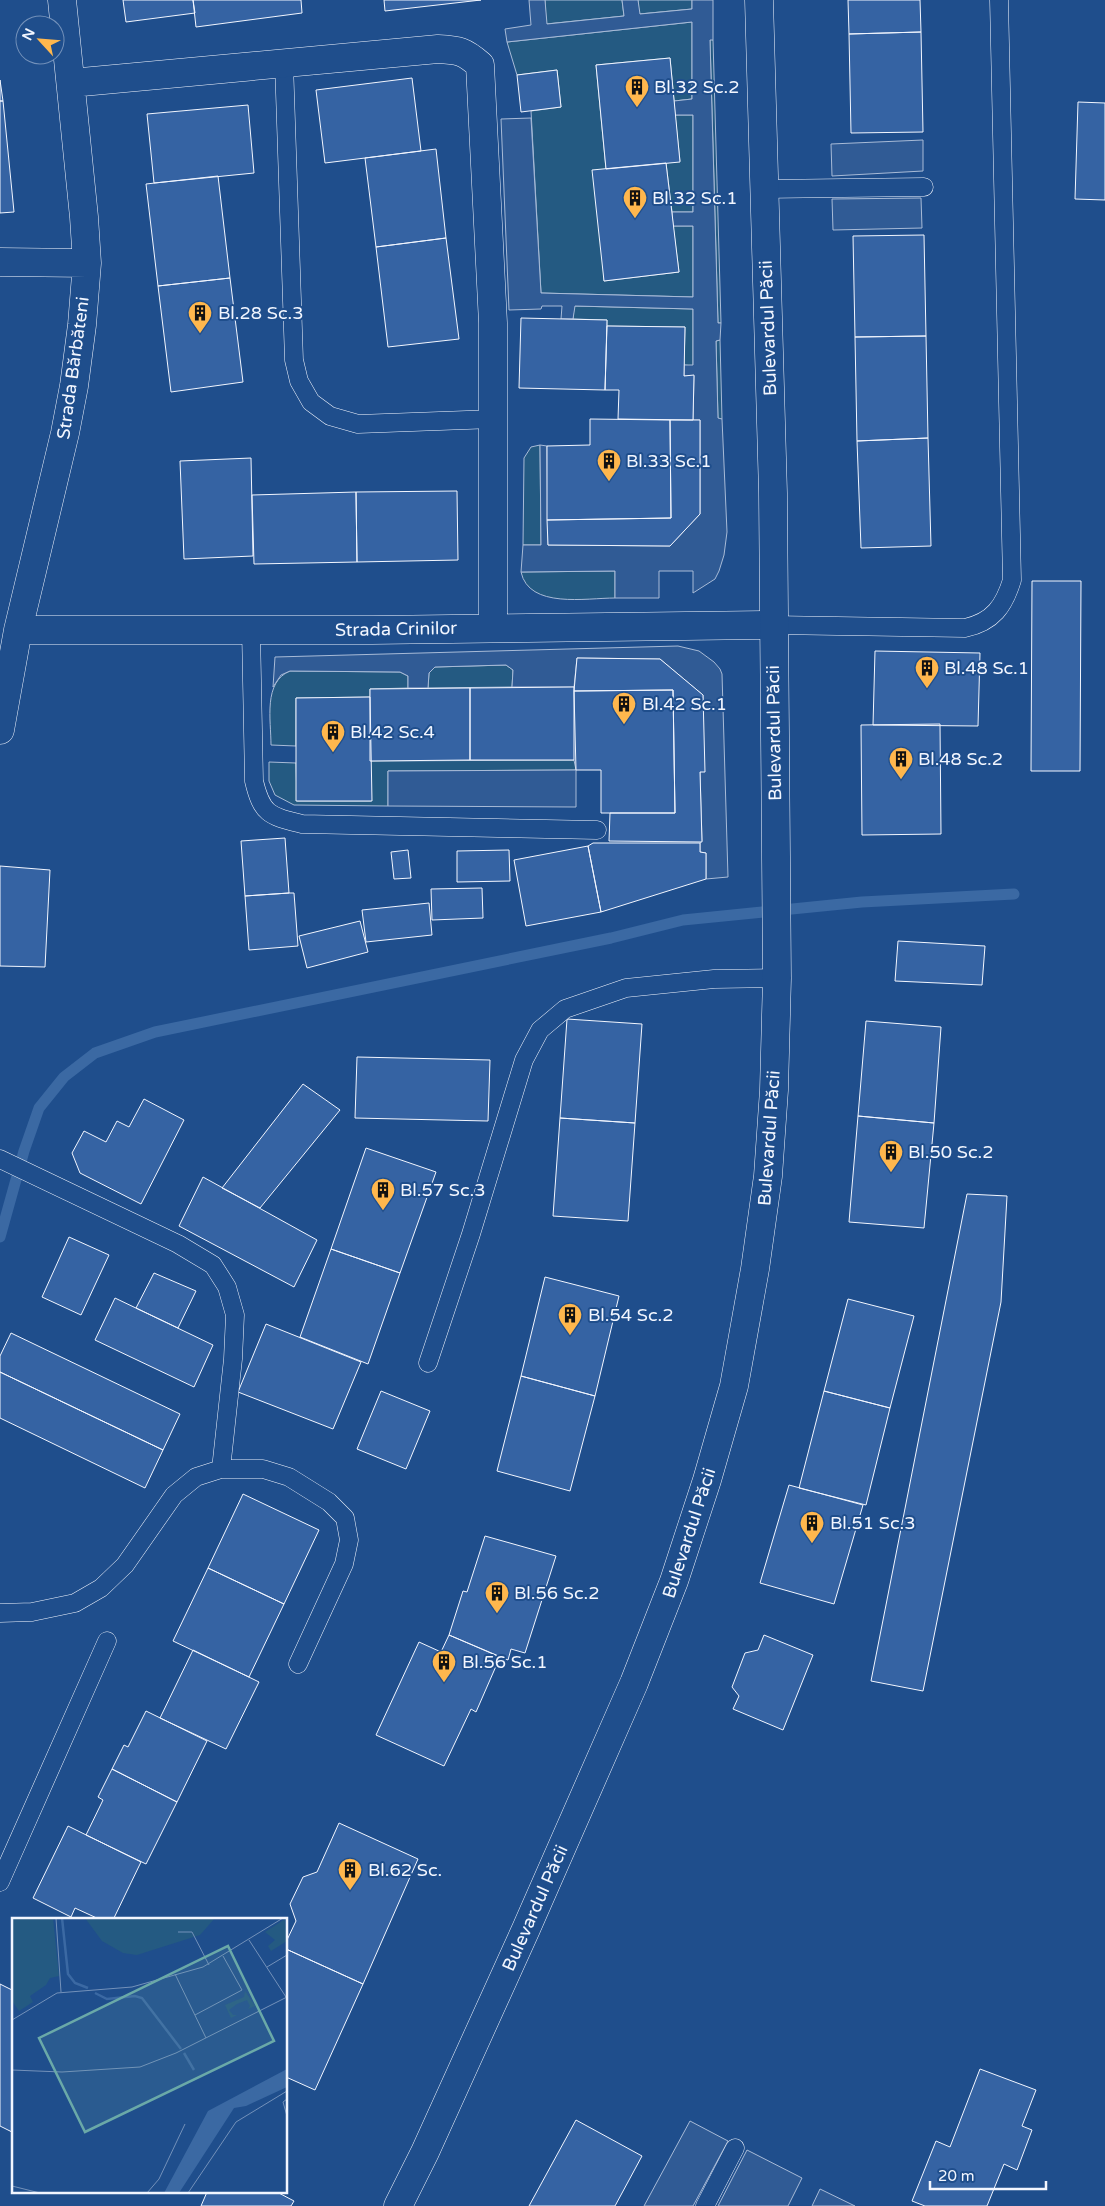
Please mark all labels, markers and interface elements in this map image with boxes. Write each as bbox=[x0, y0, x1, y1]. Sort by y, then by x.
north arrow bbox=[15, 15, 65, 65]
text: N bbox=[19, 26, 39, 43]
building icon: Bl.32 Sc.2 bbox=[624, 74, 650, 108]
place label: Bl.32 Sc.2 bbox=[654, 76, 739, 98]
building icon: Bl.32 Sc.1 bbox=[622, 185, 648, 219]
place label: Bl.32 Sc.1 bbox=[652, 187, 737, 209]
street label: Bulevardul Păcii bbox=[755, 260, 781, 396]
street label: Strada Bărbăteni bbox=[52, 295, 94, 441]
building icon: Bl.28 Sc.3 bbox=[187, 300, 213, 334]
place label: Bl.28 Sc.3 bbox=[218, 302, 303, 324]
building icon: Bl.33 Sc.1 bbox=[596, 448, 622, 482]
place label: Bl.33 Sc.1 bbox=[626, 450, 711, 472]
street label: Strada Crinilor bbox=[335, 617, 457, 641]
building icon: Bl.48 Sc.1 bbox=[914, 655, 940, 689]
place label: Bl.48 Sc.1 bbox=[944, 657, 1029, 679]
street label: Bulevardul Păcii bbox=[762, 665, 786, 801]
building icon: Bl.42 Sc.1 bbox=[611, 691, 637, 725]
place label: Bl.42 Sc.1 bbox=[642, 693, 727, 715]
building icon: Bl.42 Sc.4 bbox=[320, 719, 346, 753]
place label: Bl.42 Sc.4 bbox=[350, 721, 435, 743]
building icon: Bl.48 Sc.2 bbox=[888, 746, 914, 780]
place label: Bl.48 Sc.2 bbox=[918, 748, 1003, 770]
street label: Bulevardul Păcii bbox=[753, 1069, 785, 1207]
building icon: Bl.50 Sc.2 bbox=[878, 1139, 904, 1173]
place label: Bl.50 Sc.2 bbox=[908, 1141, 993, 1163]
building icon: Bl.57 Sc.3 bbox=[370, 1177, 396, 1211]
place label: Bl.57 Sc.3 bbox=[400, 1179, 485, 1201]
building icon: Bl.54 Sc.2 bbox=[557, 1302, 583, 1336]
place label: Bl.54 Sc.2 bbox=[588, 1304, 673, 1326]
street label: Bulevardul Păcii bbox=[658, 1465, 720, 1601]
building icon: Bl.51 Sc.3 bbox=[799, 1510, 825, 1544]
place label: Bl.51 Sc.3 bbox=[830, 1512, 915, 1534]
building icon: Bl.56 Sc.2 bbox=[484, 1580, 510, 1614]
place label: Bl.56 Sc.2 bbox=[514, 1582, 599, 1604]
building icon: Bl.56 Sc.1 bbox=[431, 1649, 457, 1683]
place label: Bl.56 Sc.1 bbox=[462, 1651, 547, 1673]
street label: Bulevardul Păcii bbox=[497, 1841, 573, 1975]
building icon: Bl.62 Sc. bbox=[337, 1857, 363, 1891]
place label: Bl.62 Sc. bbox=[368, 1859, 442, 1881]
inset map bbox=[12, 1918, 288, 2194]
scale bar bbox=[930, 2158, 1046, 2190]
text: 20 m bbox=[938, 2167, 975, 2185]

